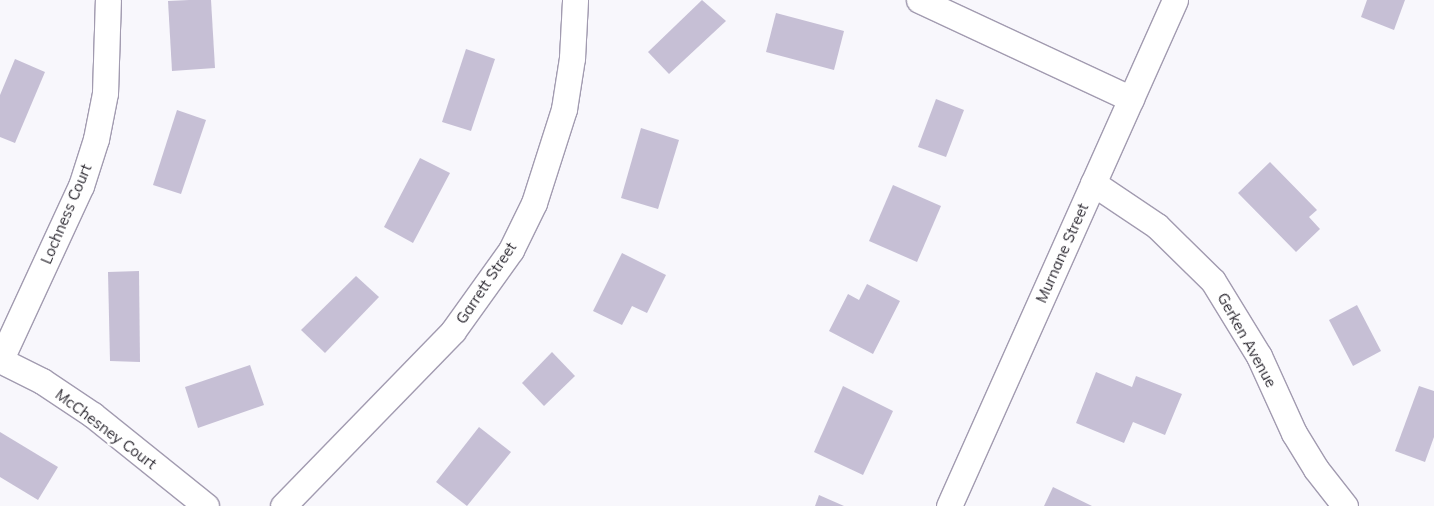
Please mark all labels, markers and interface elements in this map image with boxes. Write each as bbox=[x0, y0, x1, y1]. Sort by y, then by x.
street label: Lochness Court bbox=[37, 161, 95, 267]
street label: Murnane Street bbox=[1032, 200, 1092, 306]
street label: Garrett Street bbox=[452, 239, 520, 327]
street label: Gerken Avenue bbox=[1214, 290, 1280, 390]
street label: McChesney Court bbox=[52, 385, 160, 473]

